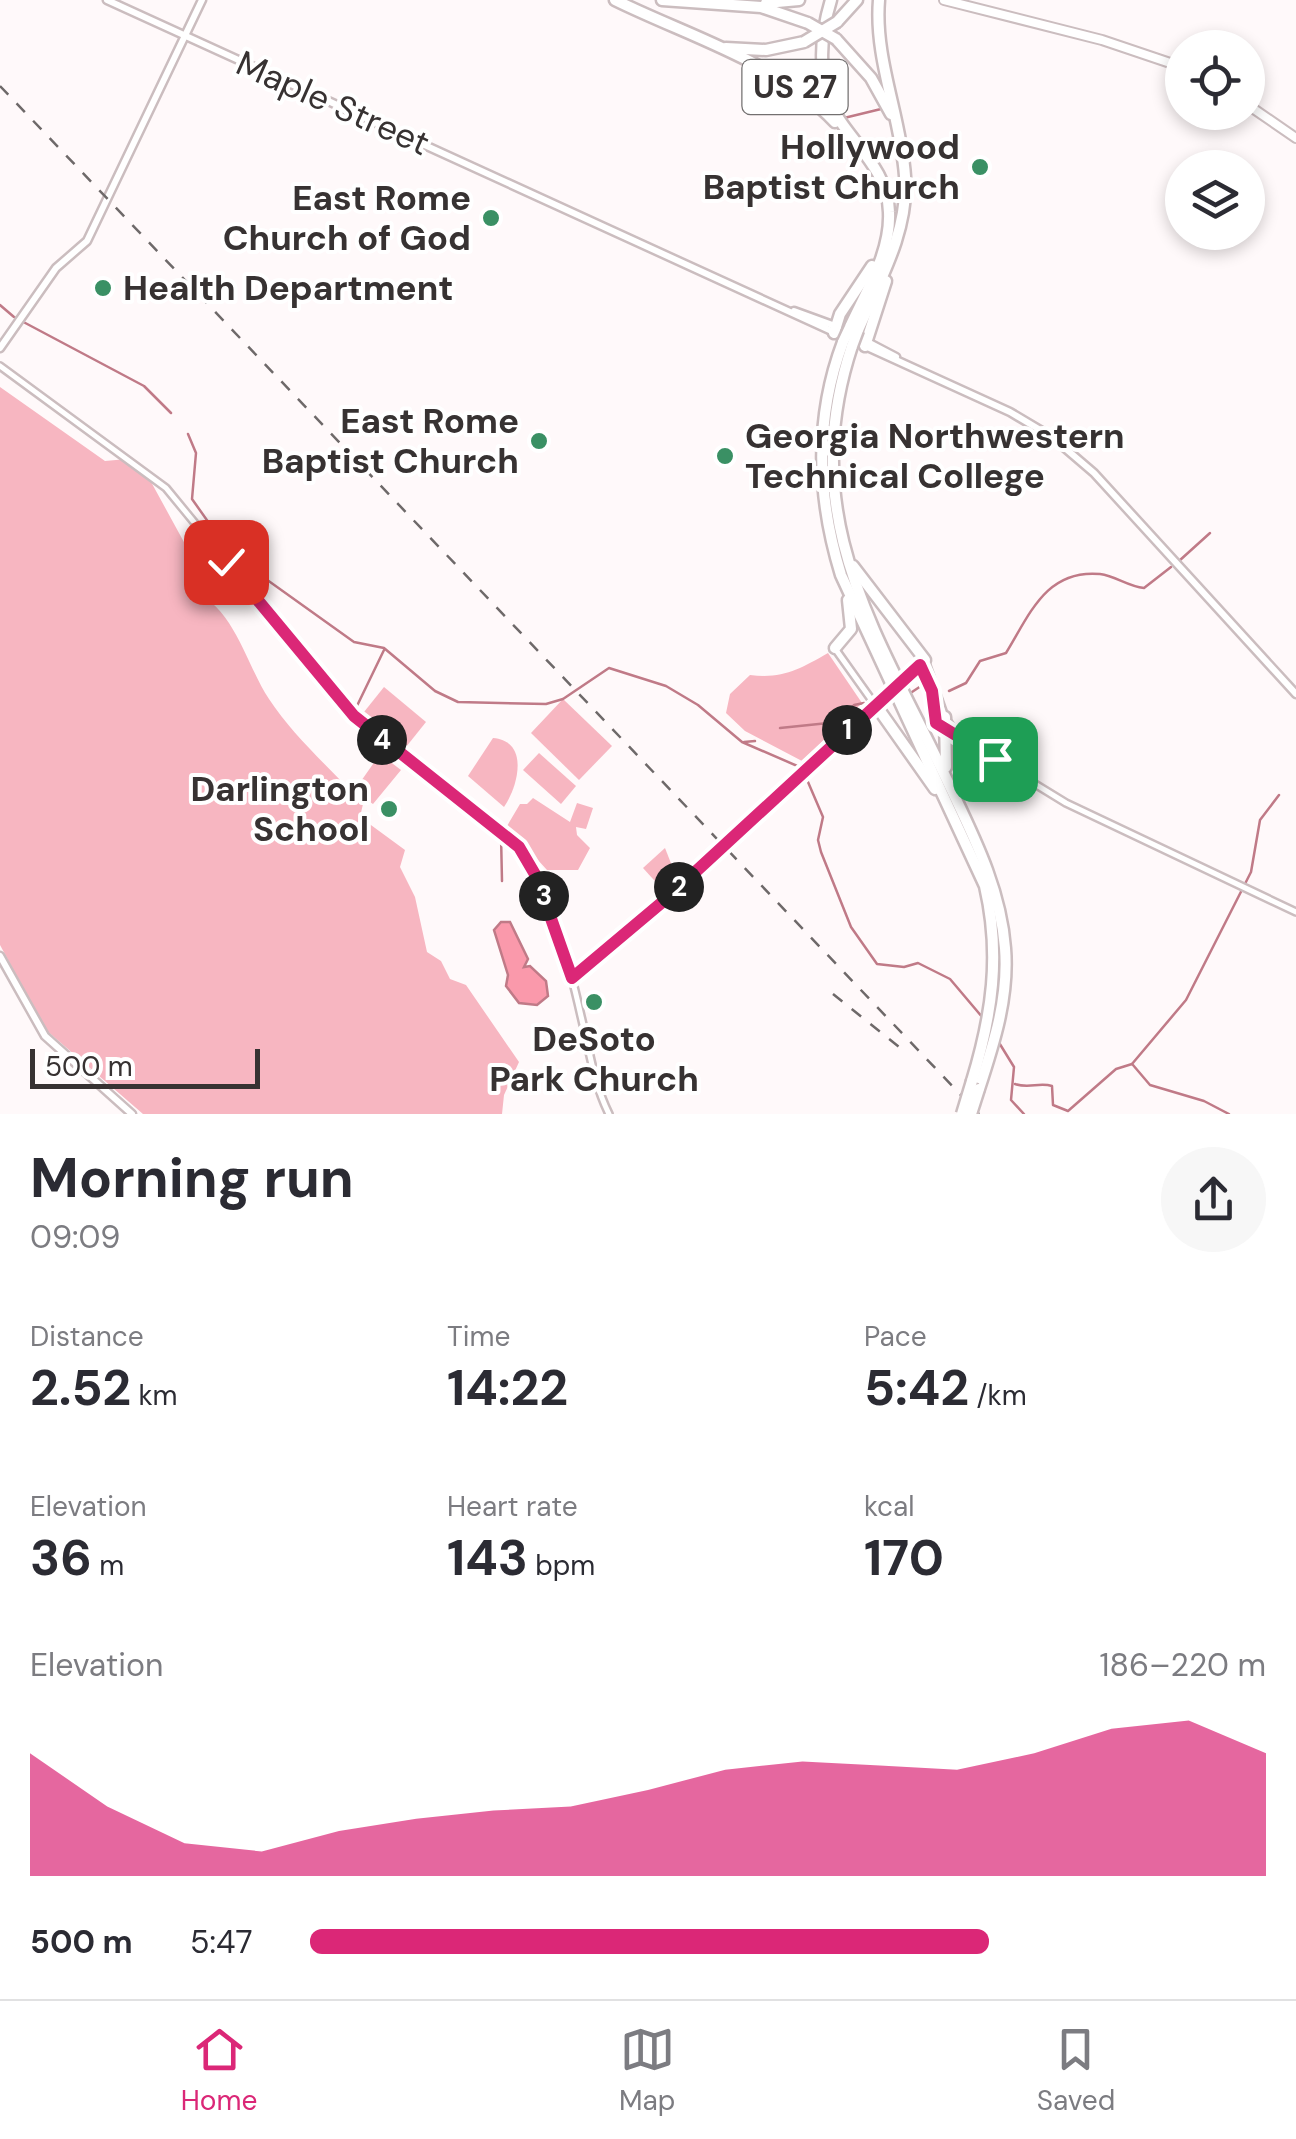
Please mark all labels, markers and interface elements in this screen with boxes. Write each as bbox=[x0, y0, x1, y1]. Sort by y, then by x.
map controls bbox=[1165, 30, 1265, 250]
button: locate bbox=[1165, 30, 1265, 130]
street label: Maple Street bbox=[229, 40, 437, 166]
road number: US 27 bbox=[742, 60, 848, 114]
place label: Hollywood Baptist Church bbox=[703, 124, 960, 210]
button: layers bbox=[1165, 150, 1265, 250]
marker: Hollywood Baptist Church bbox=[969, 156, 991, 178]
place label: East Rome Church of God bbox=[223, 175, 471, 261]
marker: East Rome Church of God bbox=[480, 207, 502, 229]
place label: Health Department bbox=[123, 265, 453, 311]
marker: Health Department bbox=[92, 277, 114, 299]
place label: East Rome Baptist Church bbox=[262, 398, 519, 484]
place label: Georgia Northwestern Technical College bbox=[745, 413, 1125, 499]
marker: East Rome Baptist Church bbox=[528, 430, 550, 452]
marker: Georgia Northwestern Technical College bbox=[714, 445, 736, 467]
pin bbox=[184, 520, 269, 605]
icon: check bbox=[199, 535, 254, 590]
pin: 1 bbox=[822, 705, 872, 755]
text: 1 bbox=[842, 711, 852, 748]
pin: 4 bbox=[357, 715, 407, 765]
pin bbox=[953, 717, 1038, 802]
text: 4 bbox=[373, 721, 391, 758]
icon: arrive bbox=[968, 732, 1023, 787]
place label: Darlington School bbox=[190, 766, 369, 852]
marker: Darlington School bbox=[378, 798, 400, 820]
pin: 2 bbox=[654, 862, 704, 912]
text: 2 bbox=[671, 868, 687, 905]
pin: 3 bbox=[519, 871, 569, 921]
text: 3 bbox=[536, 877, 552, 914]
marker: DeSoto Park Church bbox=[583, 991, 605, 1013]
place label: DeSoto Park Church bbox=[489, 1016, 699, 1102]
scale bar bbox=[30, 1044, 260, 1088]
text: 500 m bbox=[45, 1048, 133, 1085]
text: Morning run bbox=[30, 1142, 354, 1214]
button: share bbox=[1161, 1147, 1266, 1252]
text: 09:09 bbox=[30, 1216, 120, 1258]
text: Distance bbox=[30, 1318, 144, 1355]
text: Time bbox=[447, 1318, 510, 1355]
text: Pace bbox=[864, 1318, 927, 1355]
text: 2.52 bbox=[30, 1355, 131, 1421]
text: 14:22 bbox=[447, 1355, 568, 1421]
text: 5:42 bbox=[864, 1355, 969, 1421]
text: km bbox=[131, 1377, 178, 1414]
text: /km bbox=[969, 1377, 1027, 1414]
text: Elevation bbox=[30, 1488, 147, 1525]
text: Heart rate bbox=[447, 1488, 578, 1525]
text: kcal bbox=[864, 1488, 915, 1525]
text: 36 bbox=[30, 1525, 92, 1591]
text: 143 bbox=[447, 1525, 528, 1591]
text: 170 bbox=[864, 1525, 944, 1591]
text: m bbox=[92, 1547, 124, 1584]
text: bpm bbox=[528, 1547, 595, 1584]
text: Elevation bbox=[30, 1644, 163, 1686]
text: 186–220 m bbox=[1100, 1644, 1266, 1686]
text: 500 m bbox=[30, 1921, 133, 1963]
text: 5:47 bbox=[190, 1921, 253, 1963]
tab: Home bbox=[181, 2022, 257, 2119]
tab: Map bbox=[619, 2022, 675, 2119]
tab: Saved bbox=[1037, 2022, 1115, 2119]

